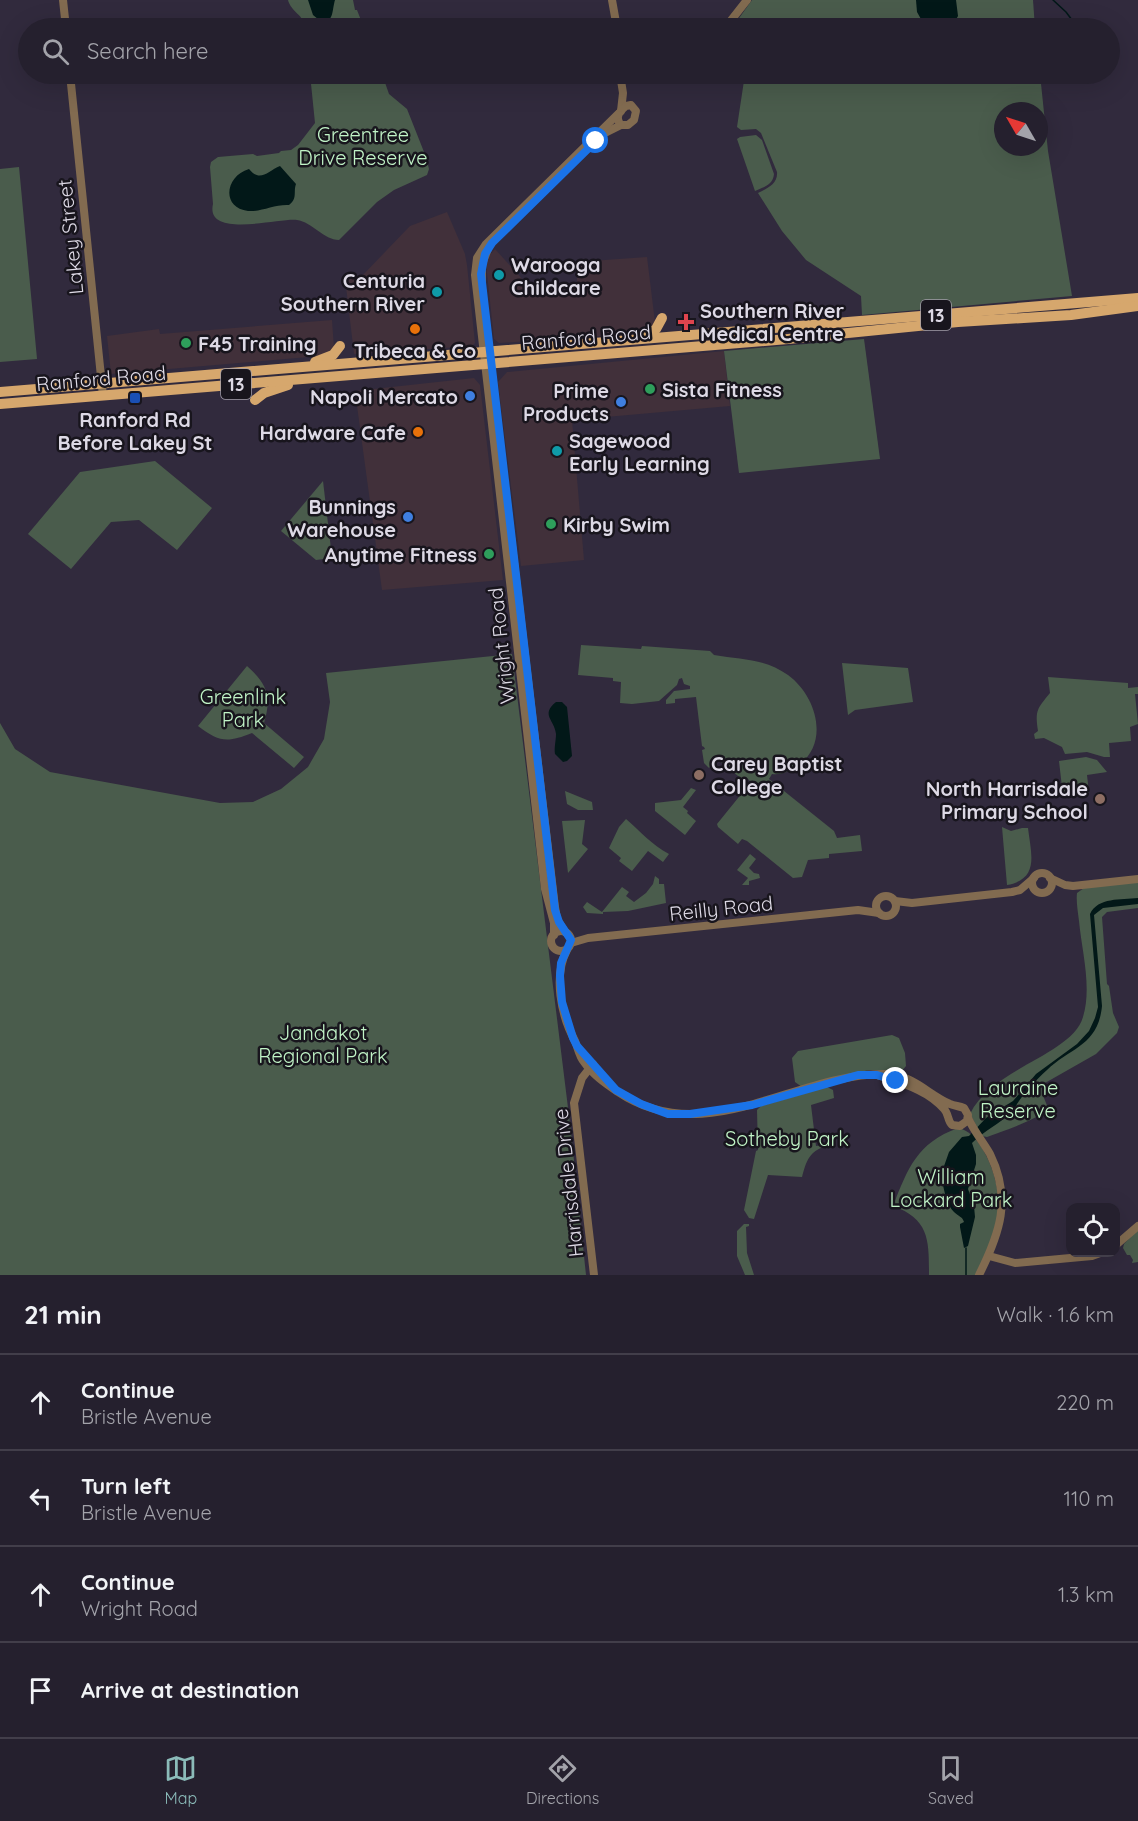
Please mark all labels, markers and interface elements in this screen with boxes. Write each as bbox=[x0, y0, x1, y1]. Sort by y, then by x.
search box bbox=[18, 18, 1120, 84]
icon: search bbox=[39, 35, 72, 68]
text: Search here bbox=[87, 37, 208, 65]
north arrow bbox=[994, 102, 1048, 156]
park label: Greentree Drive Reserve bbox=[298, 122, 428, 170]
route start bbox=[582, 127, 608, 153]
street label: Lakey Street bbox=[51, 178, 88, 296]
place label: Warooga Childcare bbox=[511, 252, 601, 300]
place label: Centuria Southern River bbox=[281, 268, 425, 316]
marker: Warooga Childcare bbox=[492, 268, 506, 282]
marker: Centuria Southern River bbox=[430, 285, 444, 299]
place label: Southern River Medical Centre bbox=[700, 298, 844, 346]
road number: 13 bbox=[921, 300, 951, 330]
marker: Southern River Medical Centre bbox=[677, 313, 695, 331]
street label: Ranford Road bbox=[520, 319, 652, 355]
marker: Tribeca & Co bbox=[408, 322, 422, 336]
place label: F45 Training bbox=[198, 331, 316, 356]
marker: F45 Training bbox=[179, 336, 193, 350]
place label: Tribeca & Co bbox=[354, 338, 476, 363]
street label: Ranford Road bbox=[35, 360, 167, 396]
road number: 13 bbox=[221, 369, 251, 399]
place label: Sista Fitness bbox=[662, 377, 782, 402]
place label: Prime Products bbox=[523, 378, 609, 426]
marker: Sista Fitness bbox=[643, 382, 657, 396]
place label: Napoli Mercato bbox=[310, 384, 458, 409]
marker: Napoli Mercato bbox=[463, 389, 477, 403]
marker: Ranford Rd Before Lakey St bbox=[128, 391, 142, 405]
marker: Prime Products bbox=[614, 395, 628, 409]
place label: Ranford Rd Before Lakey St bbox=[57, 407, 213, 455]
place label: Hardware Cafe bbox=[260, 420, 406, 445]
marker: Hardware Cafe bbox=[411, 425, 425, 439]
place label: Sagewood Early Learning bbox=[569, 428, 710, 476]
marker: Sagewood Early Learning bbox=[550, 444, 564, 458]
place label: Bunnings Warehouse bbox=[287, 494, 396, 542]
marker: Bunnings Warehouse bbox=[401, 510, 415, 524]
place label: Kirby Swim bbox=[563, 512, 670, 537]
marker: Kirby Swim bbox=[544, 517, 558, 531]
place label: Anytime Fitness bbox=[325, 542, 477, 567]
marker: Anytime Fitness bbox=[482, 547, 496, 561]
street label: Wright Road bbox=[482, 587, 520, 705]
park label: Greenlink Park bbox=[200, 684, 286, 732]
place label: Carey Baptist College bbox=[711, 751, 842, 799]
marker: Carey Baptist College bbox=[692, 768, 706, 782]
place label: North Harrisdale Primary School bbox=[926, 776, 1088, 824]
marker: North Harrisdale Primary School bbox=[1093, 792, 1107, 806]
street label: Reilly Road bbox=[668, 890, 774, 926]
park label: Jandakot Regional Park bbox=[258, 1020, 388, 1068]
route end bbox=[882, 1067, 908, 1093]
park label: Lauraine Reserve bbox=[978, 1075, 1058, 1123]
street label: Harrisdale Drive bbox=[548, 1108, 588, 1258]
park label: Sotheby Park bbox=[725, 1126, 849, 1151]
park label: William Lockard Park bbox=[890, 1164, 1013, 1212]
map controls bbox=[1066, 1203, 1120, 1257]
button: locate bbox=[1066, 1203, 1120, 1257]
text: 21 min bbox=[24, 1298, 102, 1331]
text: Walk · 1.6 km bbox=[996, 1302, 1114, 1327]
text: Continue bbox=[81, 1376, 175, 1404]
icon: ahead bbox=[24, 1386, 57, 1419]
text: 220 m bbox=[1056, 1390, 1114, 1415]
text: Bristle Avenue bbox=[81, 1404, 212, 1429]
text: Turn left bbox=[81, 1472, 171, 1500]
icon: left bbox=[24, 1482, 57, 1515]
text: 110 m bbox=[1064, 1486, 1114, 1511]
text: Bristle Avenue bbox=[81, 1500, 212, 1525]
text: Continue bbox=[81, 1568, 175, 1596]
icon: ahead bbox=[24, 1578, 57, 1611]
text: 1.3 km bbox=[1058, 1582, 1114, 1607]
text: Wright Road bbox=[81, 1596, 198, 1621]
icon: arrive bbox=[24, 1674, 57, 1707]
text: Arrive at destination bbox=[81, 1676, 299, 1704]
tab: Map bbox=[164, 1752, 197, 1808]
tab: Directions bbox=[526, 1752, 599, 1808]
tab: Saved bbox=[928, 1752, 974, 1808]

